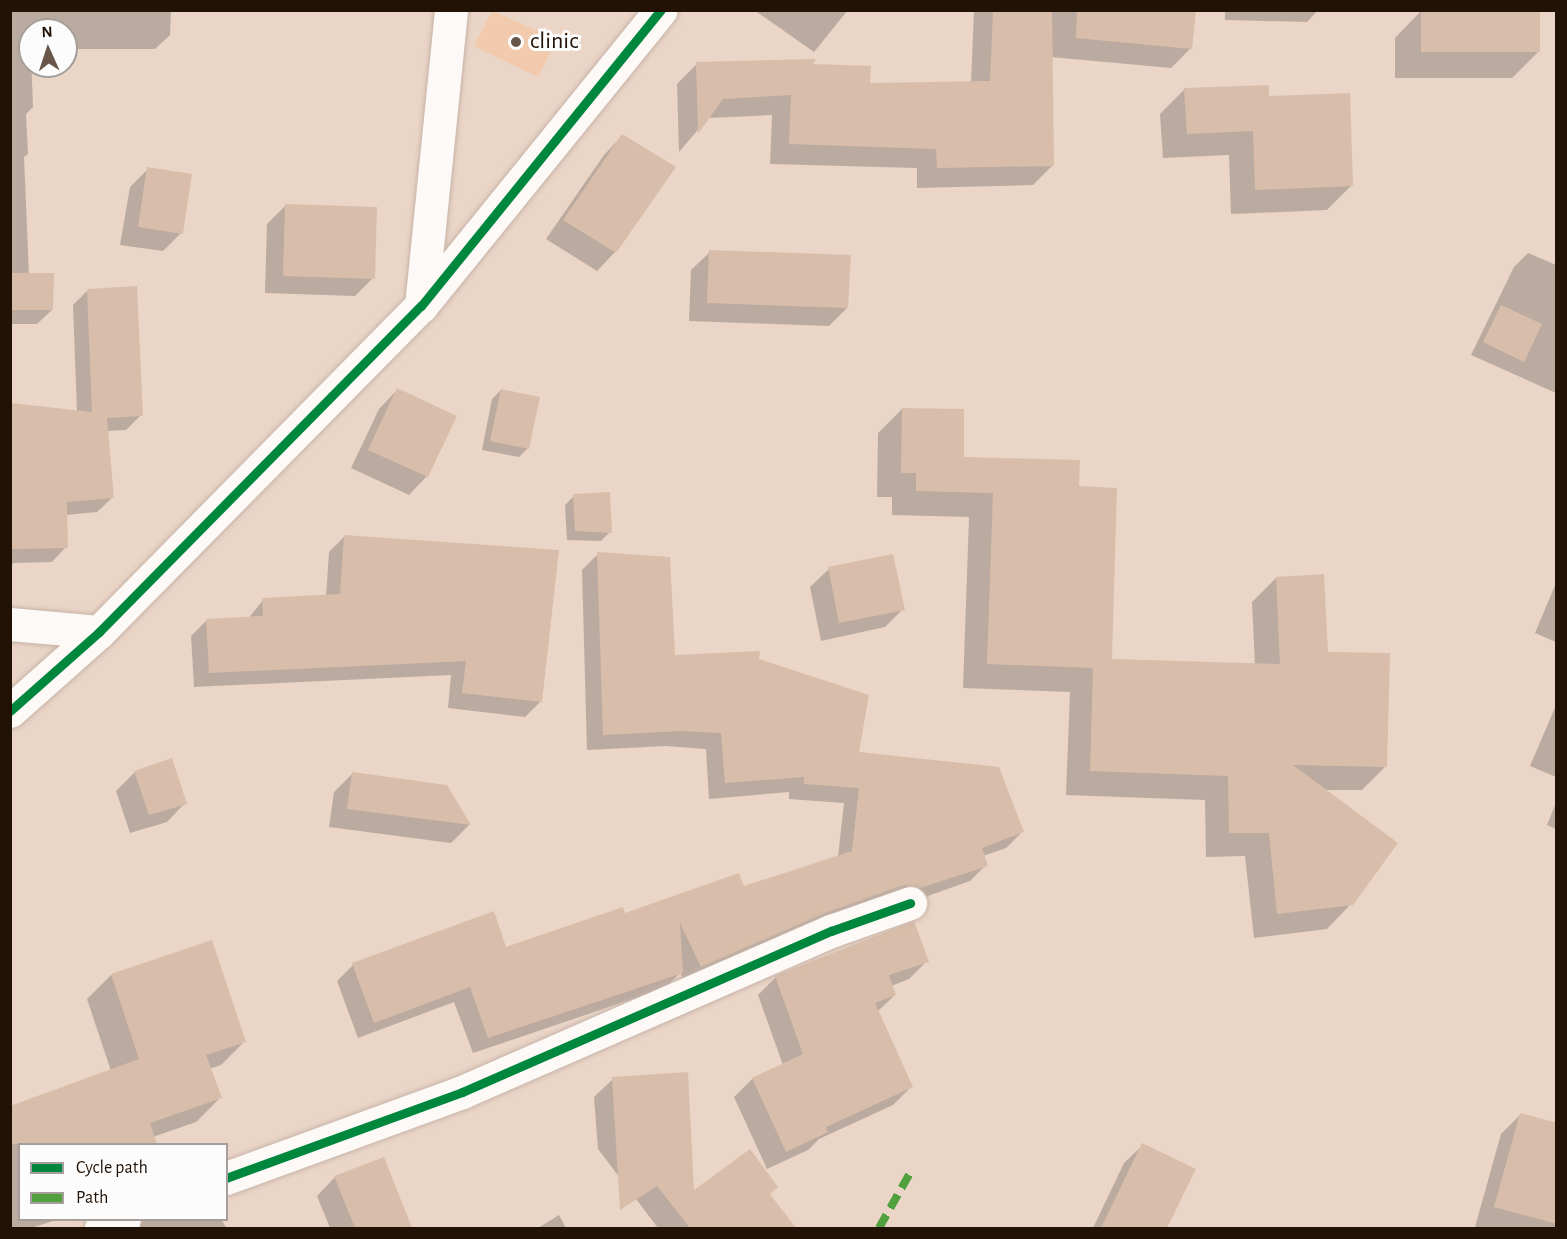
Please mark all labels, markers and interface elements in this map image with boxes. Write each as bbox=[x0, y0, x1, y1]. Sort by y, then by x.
north arrow bbox=[18, 18, 78, 78]
text: N bbox=[41, 24, 53, 40]
place label: clinic bbox=[530, 28, 578, 56]
marker: clinic bbox=[507, 33, 525, 51]
legend bbox=[18, 1143, 228, 1221]
text: Cycle path bbox=[76, 1159, 148, 1177]
text: Path bbox=[76, 1189, 108, 1207]

